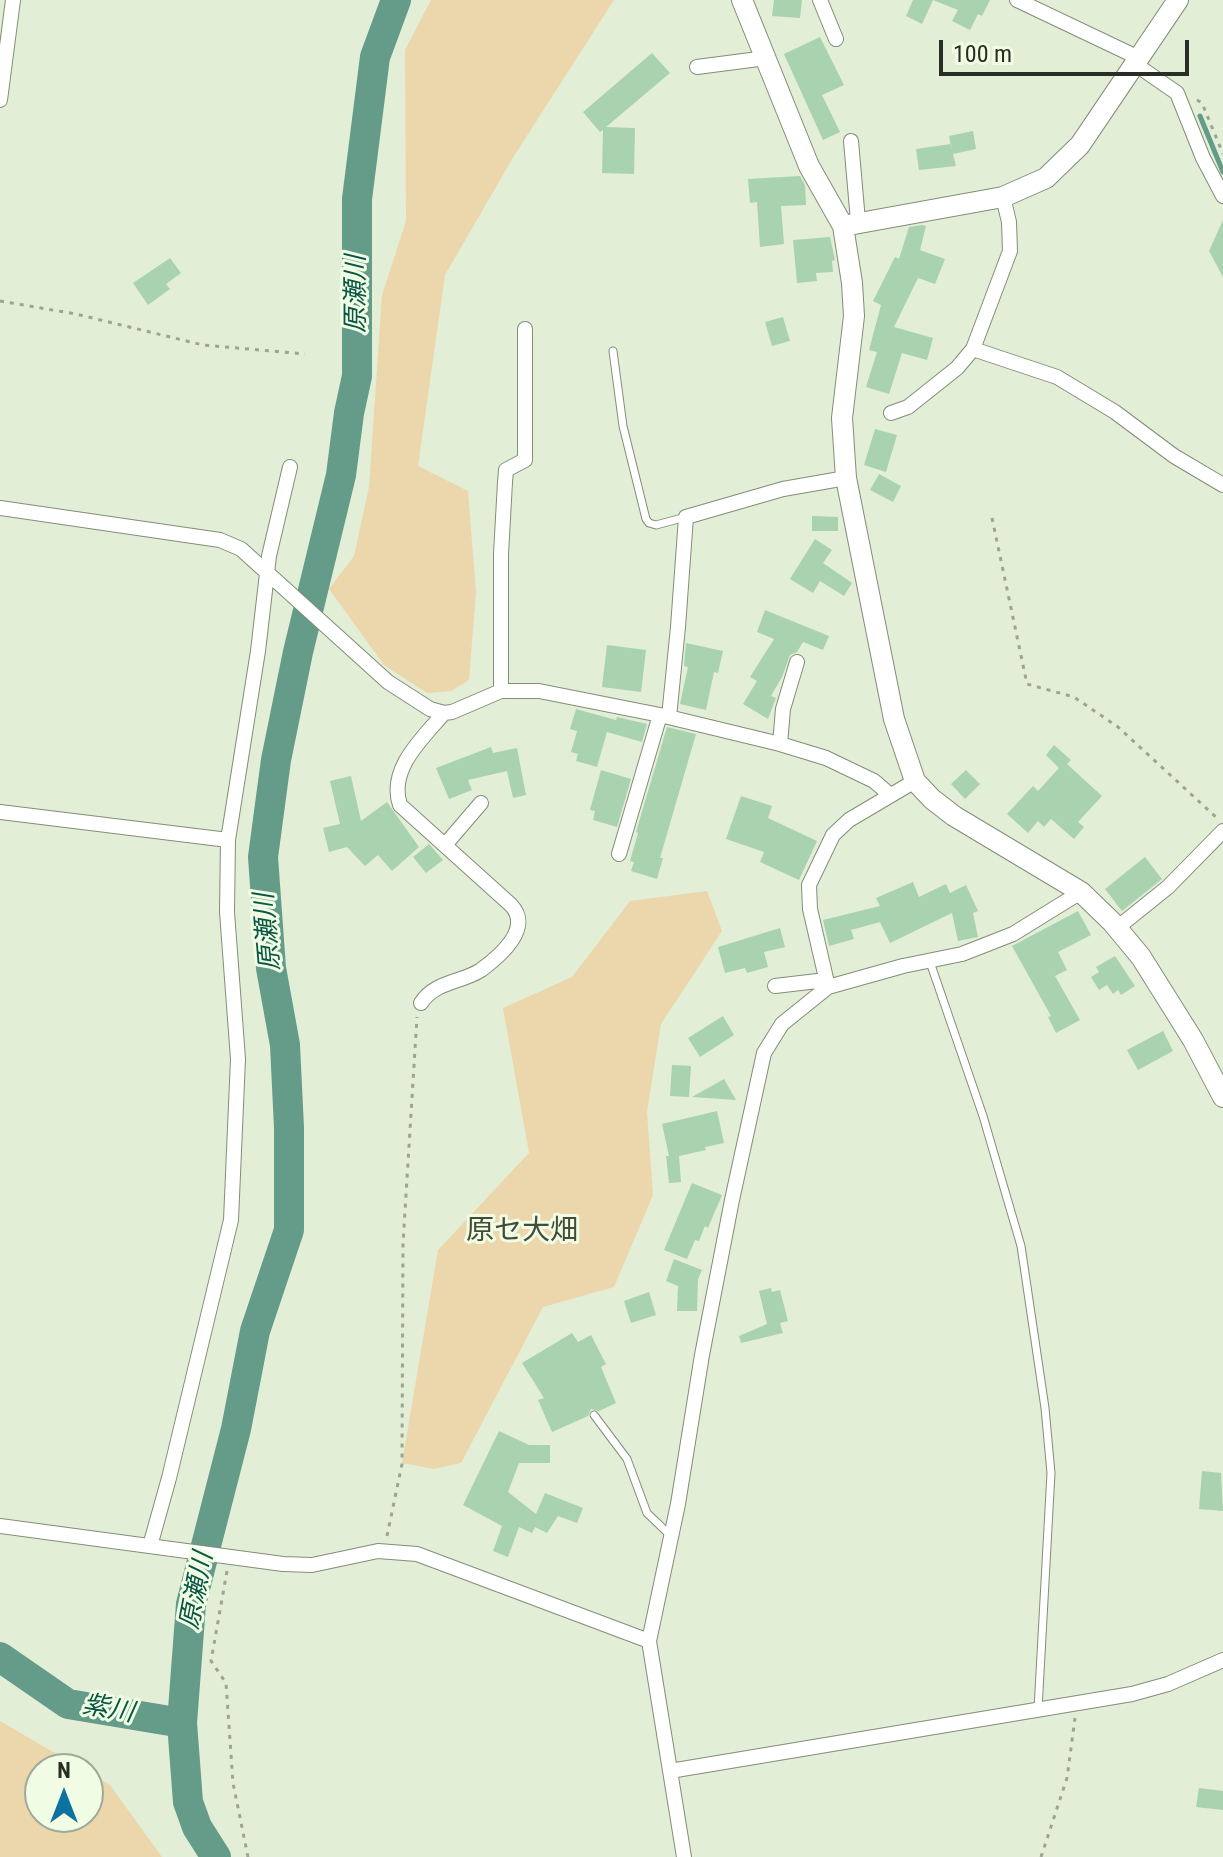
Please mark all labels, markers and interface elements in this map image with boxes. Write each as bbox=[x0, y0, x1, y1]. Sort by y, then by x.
scale bar bbox=[943, 24, 1193, 74]
text: 100 m bbox=[953, 40, 1012, 68]
water label: 原瀬川 bbox=[341, 255, 373, 333]
water label: 原瀬川 bbox=[250, 892, 288, 972]
district label: 原セ大畑 bbox=[466, 1215, 578, 1249]
water label: 原瀬川 bbox=[175, 1550, 221, 1632]
water label: 紫川 bbox=[80, 1690, 136, 1730]
north arrow bbox=[24, 1753, 104, 1833]
text: N bbox=[57, 1758, 71, 1783]

